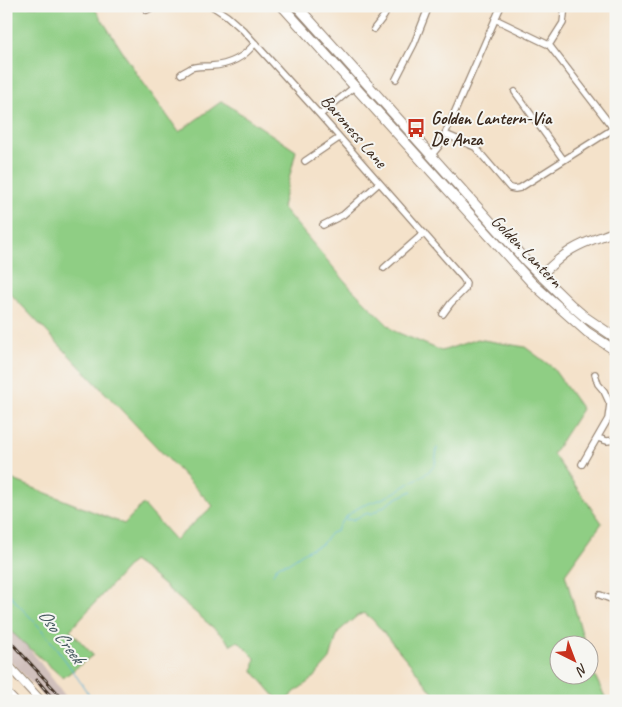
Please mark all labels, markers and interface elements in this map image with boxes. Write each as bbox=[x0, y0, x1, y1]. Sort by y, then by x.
street label: Baroness Lane bbox=[316, 90, 393, 173]
place label: Golden Lantern-Via De Anza bbox=[431, 107, 553, 150]
bus stop icon: Golden Lantern-Via De Anza bbox=[405, 117, 427, 139]
street label: Golden Lantern bbox=[487, 210, 568, 293]
water label: Oso Creek bbox=[33, 604, 92, 671]
north arrow bbox=[550, 634, 600, 684]
text: N bbox=[572, 660, 591, 680]

